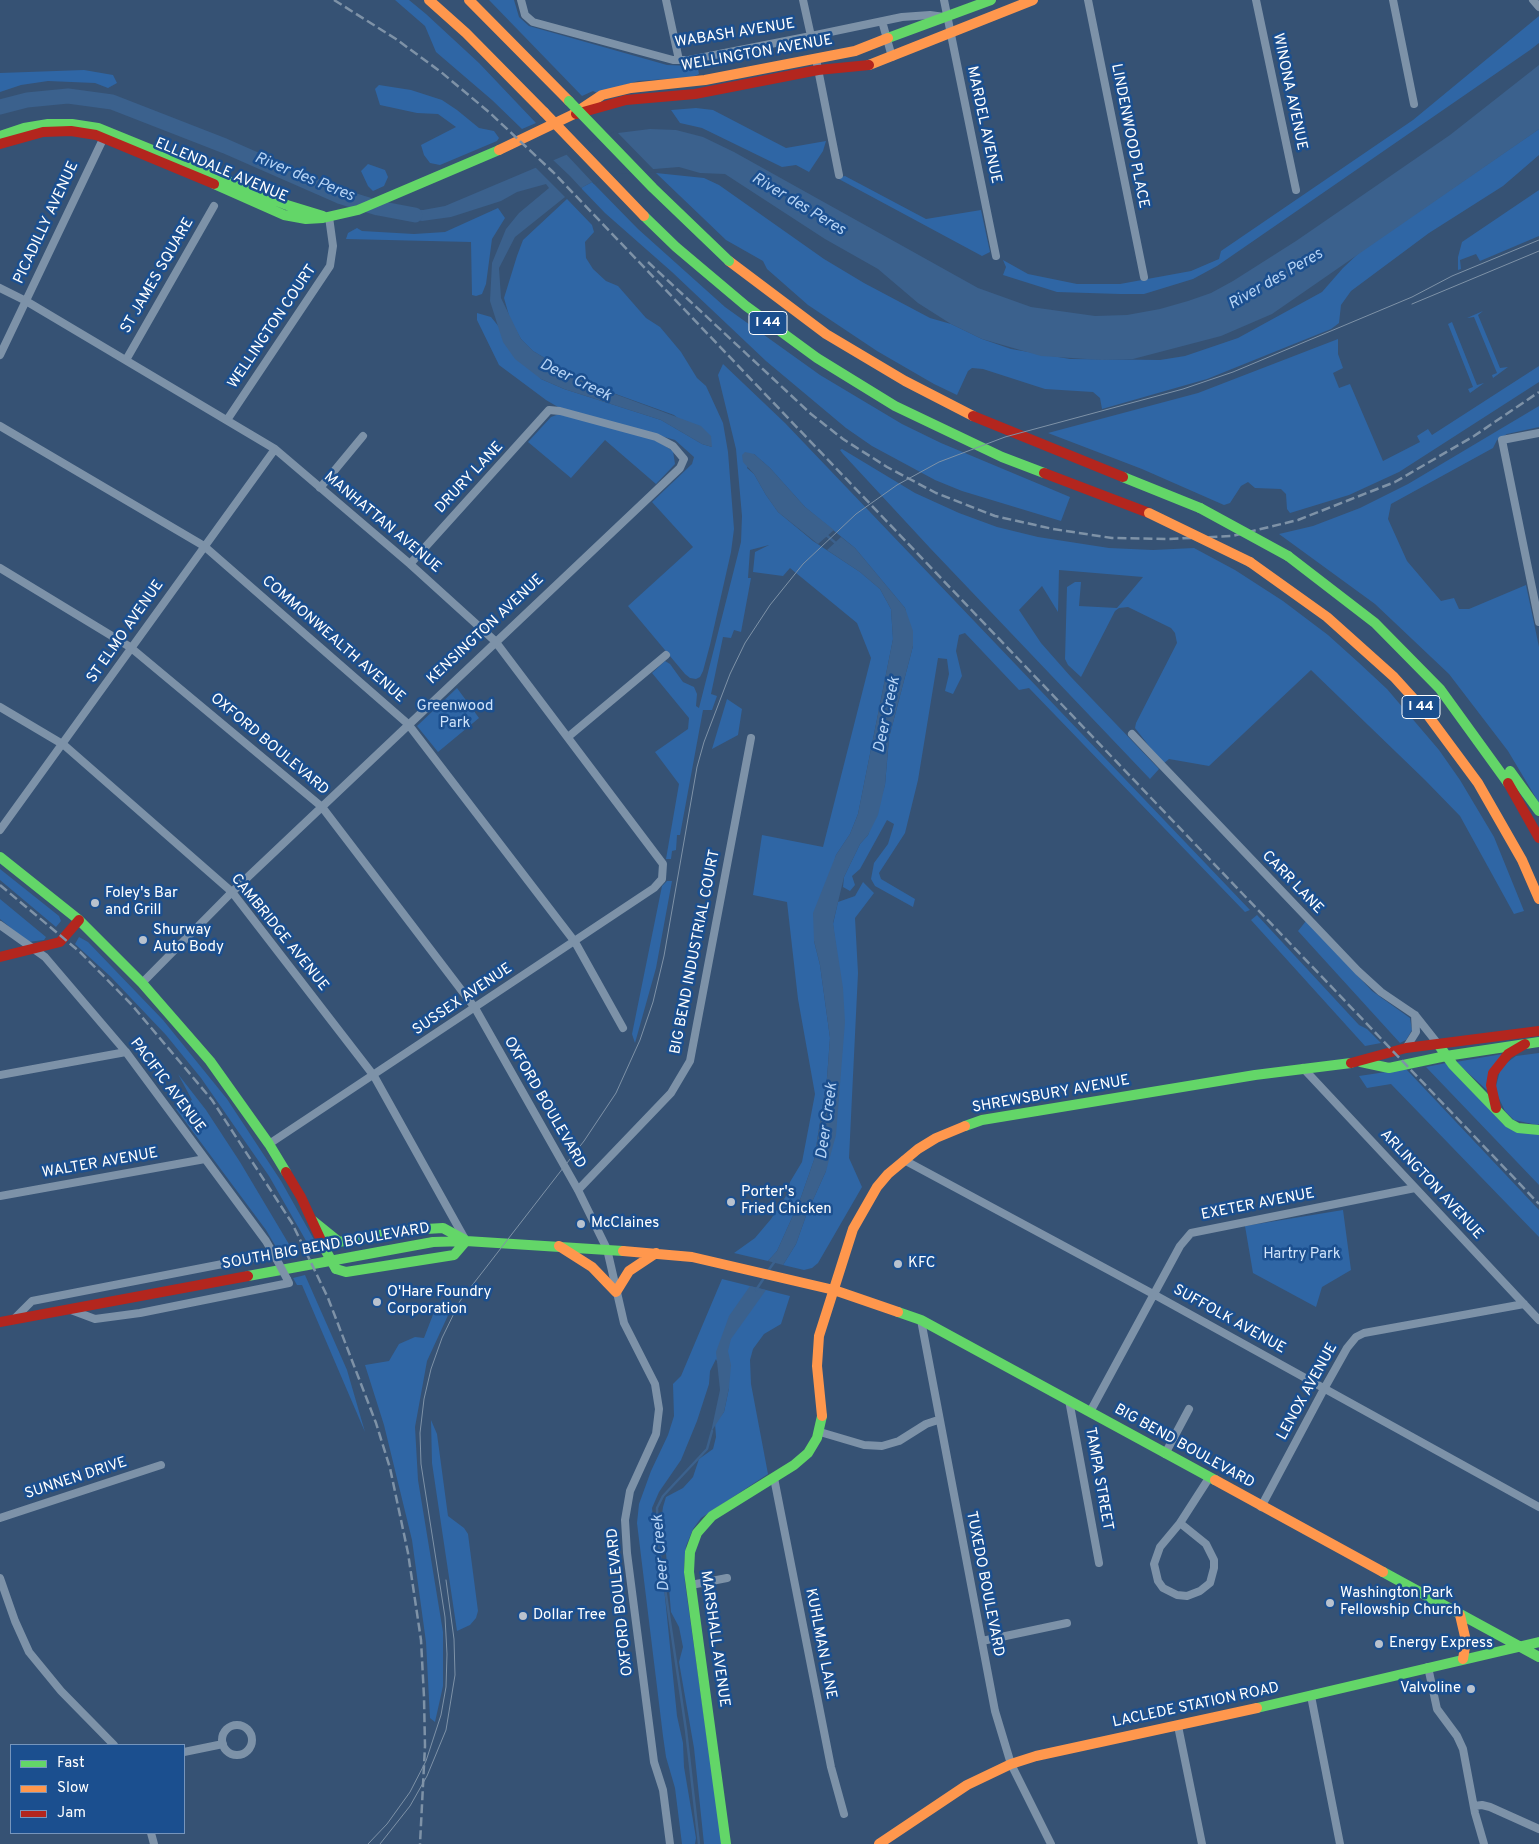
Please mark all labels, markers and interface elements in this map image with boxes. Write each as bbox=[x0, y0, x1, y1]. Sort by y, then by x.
street label: WABASH AVENUE bbox=[674, 16, 796, 52]
street label: WELLINGTON AVENUE bbox=[680, 32, 834, 76]
street label: WINONA AVENUE bbox=[1268, 32, 1310, 152]
street label: LINDENWOOD PLACE bbox=[1106, 62, 1152, 210]
street label: MARDEL AVENUE bbox=[962, 65, 1004, 185]
street label: ELLENDALE AVENUE bbox=[152, 135, 290, 207]
water label: River des Peres bbox=[251, 149, 357, 207]
street label: PICADILLY AVENUE bbox=[11, 159, 83, 287]
water label: River des Peres bbox=[748, 169, 848, 241]
street label: ST JAMES SQUARE bbox=[118, 215, 198, 337]
water label: River des Peres bbox=[1225, 245, 1327, 315]
street label: WELLINGTON COURT bbox=[225, 262, 321, 392]
road number: I 44 bbox=[749, 312, 787, 334]
water label: Deer Creek bbox=[536, 355, 614, 407]
street label: DRURY LANE bbox=[432, 438, 508, 518]
street label: MANHATTAN AVENUE bbox=[320, 469, 444, 577]
street label: KENSINGTON AVENUE bbox=[424, 571, 548, 689]
street label: COMMONWEALTH AVENUE bbox=[258, 573, 408, 707]
street label: ST ELMO AVENUE bbox=[84, 577, 168, 687]
water label: Deer Creek bbox=[871, 675, 905, 755]
street label: OXFORD BOULEVARD bbox=[206, 690, 332, 800]
road number: I 44 bbox=[1402, 696, 1440, 719]
park label: Greenwood Park bbox=[417, 698, 493, 733]
street label: BIG BEND INDUSTRIAL COURT bbox=[667, 848, 725, 1056]
street label: CARR LANE bbox=[1257, 848, 1327, 918]
street label: CAMBRIDGE AVENUE bbox=[226, 871, 332, 995]
place label: Foley's Bar and Grill bbox=[105, 885, 178, 920]
marker: Foley's Bar and Grill bbox=[89, 897, 101, 909]
place label: Shurway Auto Body bbox=[153, 922, 224, 957]
marker: Shurway Auto Body bbox=[137, 934, 149, 946]
street label: SUSSEX AVENUE bbox=[410, 960, 516, 1040]
street label: OXFORD BOULEVARD bbox=[499, 1034, 589, 1172]
street label: PACIFIC AVENUE bbox=[125, 1035, 209, 1137]
street label: SHREWSBURY AVENUE bbox=[971, 1072, 1131, 1118]
water label: Deer Creek bbox=[813, 1081, 843, 1161]
street label: ARLINGTON AVENUE bbox=[1376, 1126, 1486, 1244]
street label: WALTER AVENUE bbox=[41, 1145, 159, 1183]
place label: Porter's Fried Chicken bbox=[741, 1184, 832, 1219]
street label: EXETER AVENUE bbox=[1200, 1185, 1316, 1225]
marker: Porter's Fried Chicken bbox=[725, 1196, 737, 1208]
place label: McClaines bbox=[591, 1215, 659, 1233]
marker: McClaines bbox=[575, 1218, 587, 1230]
street label: SOUTH BIG BEND BOULEVARD bbox=[221, 1220, 431, 1274]
park label: Hartry Park bbox=[1263, 1246, 1341, 1264]
place label: KFC bbox=[908, 1255, 936, 1273]
marker: KFC bbox=[892, 1258, 904, 1270]
street label: SUFFOLK AVENUE bbox=[1170, 1282, 1288, 1358]
place label: O'Hare Foundry Corporation bbox=[387, 1284, 492, 1319]
marker: O'Hare Foundry Corporation bbox=[371, 1296, 383, 1308]
street label: LENOX AVENUE bbox=[1274, 1340, 1342, 1444]
street label: BIG BEND BOULEVARD bbox=[1111, 1401, 1257, 1493]
street label: TAMPA STREET bbox=[1080, 1426, 1116, 1532]
street label: SUNNEN DRIVE bbox=[23, 1454, 129, 1504]
street label: TUXEDO BOULEVARD bbox=[961, 1510, 1007, 1658]
water label: Deer Creek bbox=[649, 1514, 675, 1592]
street label: OXFORD BOULEVARD bbox=[604, 1527, 638, 1677]
street label: MARSHALL AVENUE bbox=[695, 1569, 733, 1709]
place label: Washington Park Fellowship Church bbox=[1340, 1585, 1461, 1620]
street label: KUHLMAN LANE bbox=[800, 1587, 840, 1701]
marker: Washington Park Fellowship Church bbox=[1324, 1597, 1336, 1609]
place label: Dollar Tree bbox=[533, 1607, 606, 1625]
marker: Dollar Tree bbox=[517, 1610, 529, 1622]
place label: Energy Express bbox=[1389, 1635, 1493, 1653]
marker: Energy Express bbox=[1373, 1638, 1385, 1650]
street label: LACLEDE STATION ROAD bbox=[1111, 1680, 1281, 1732]
place label: Valvoline bbox=[1400, 1680, 1461, 1698]
marker: Valvoline bbox=[1465, 1683, 1477, 1695]
legend bbox=[10, 1744, 185, 1834]
text: Fast bbox=[57, 1754, 85, 1773]
text: Slow bbox=[57, 1779, 89, 1798]
text: Jam bbox=[57, 1804, 86, 1823]

